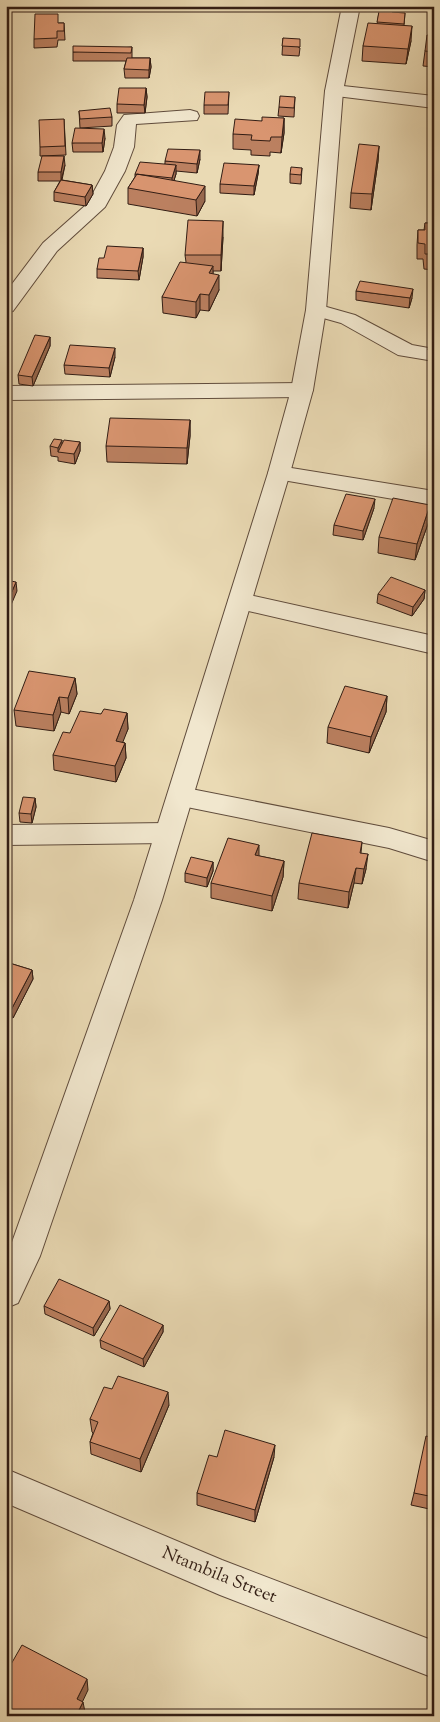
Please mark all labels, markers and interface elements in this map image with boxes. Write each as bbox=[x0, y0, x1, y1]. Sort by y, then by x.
street label: Ntambila Street bbox=[158, 1541, 280, 1611]

